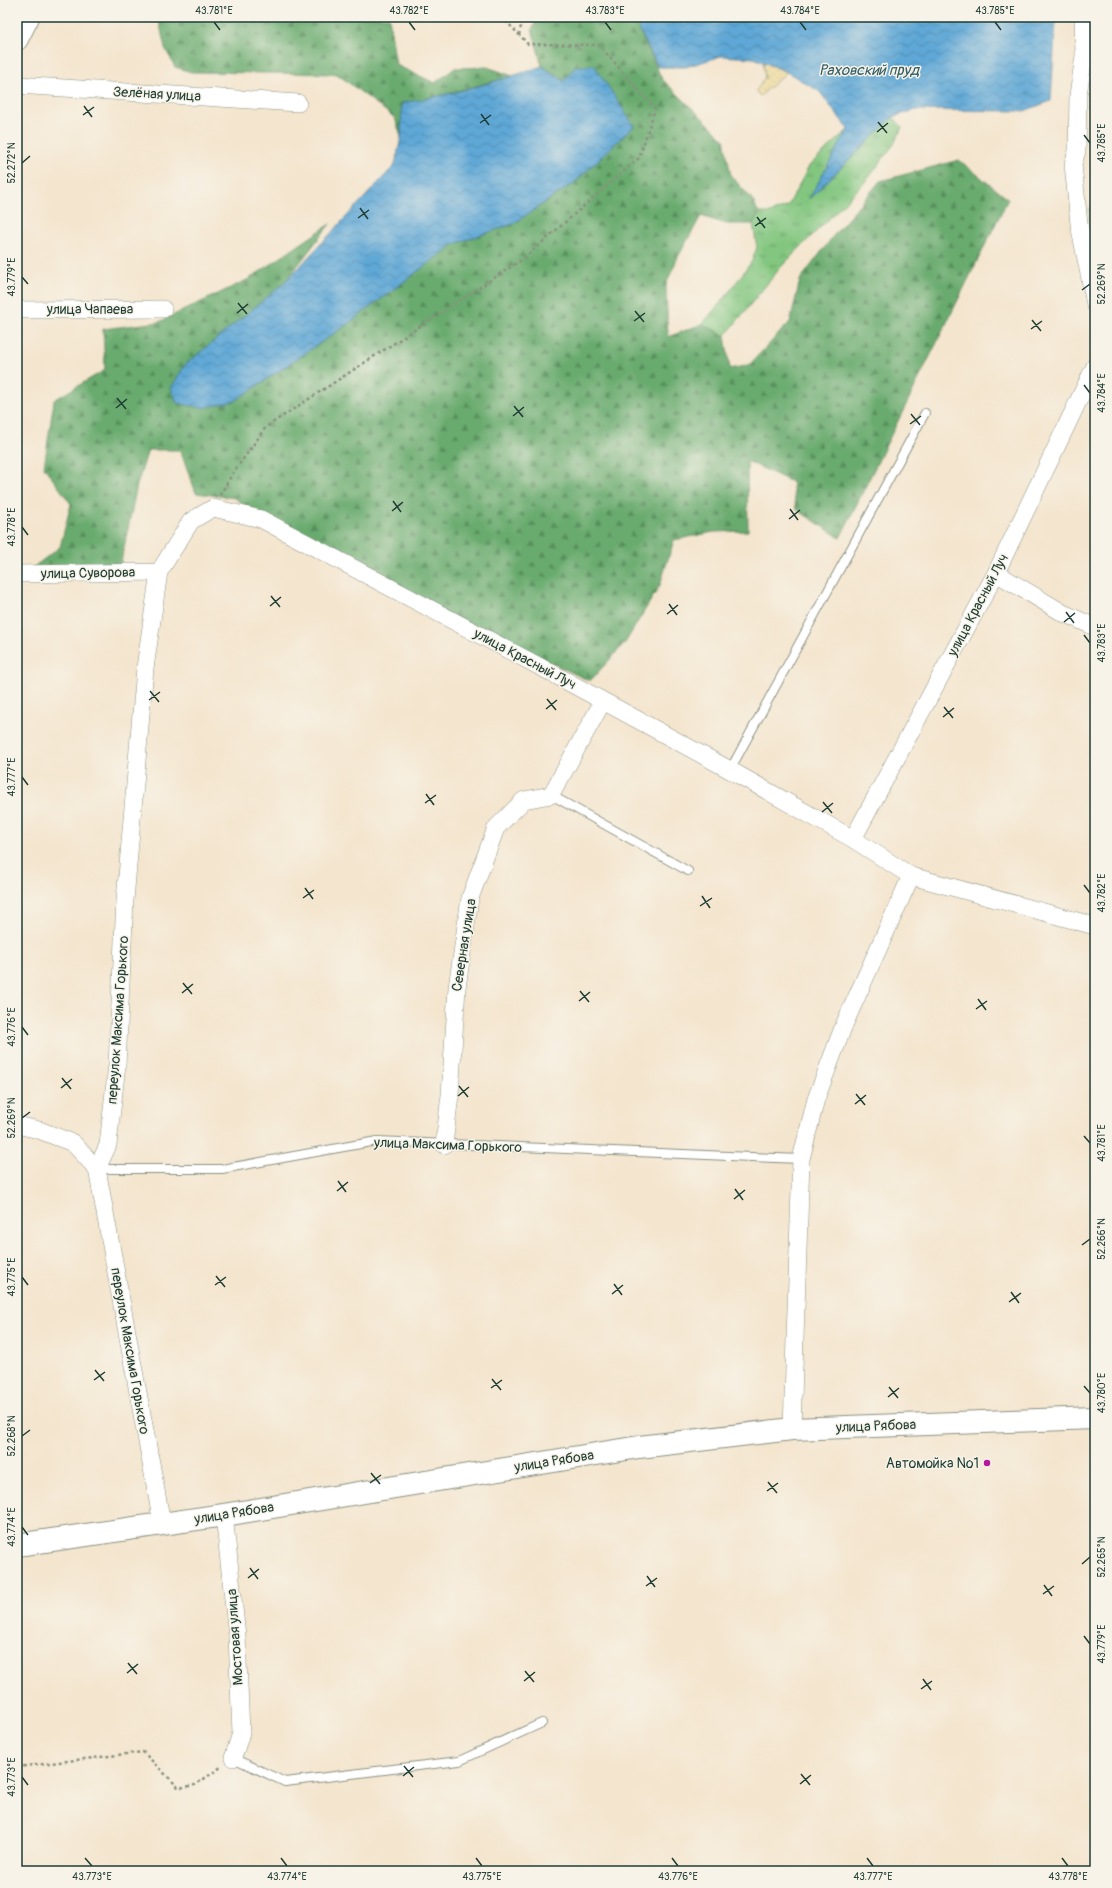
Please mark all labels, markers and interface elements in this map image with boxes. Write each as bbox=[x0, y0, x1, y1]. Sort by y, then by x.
text: 43.781°E bbox=[195, 5, 233, 17]
text: 43.782°E bbox=[389, 5, 429, 17]
text: 43.783°E bbox=[585, 5, 625, 17]
text: 43.784°E bbox=[780, 5, 820, 17]
text: 43.785°E bbox=[976, 5, 1014, 17]
water label: Раховский пруд bbox=[819, 61, 921, 80]
street label: Зелёная улица bbox=[113, 83, 201, 105]
text: 43.785°E bbox=[1096, 124, 1108, 162]
text: 52.272°N bbox=[6, 142, 18, 183]
text: 43.779°E bbox=[6, 258, 18, 296]
text: 52.269°N bbox=[1096, 263, 1108, 304]
street label: улица Чапаева bbox=[46, 301, 133, 318]
text: 43.784°E bbox=[1096, 373, 1108, 413]
text: 43.778°E bbox=[6, 508, 18, 546]
street label: улица Красный Луч bbox=[943, 551, 1012, 660]
street label: улица Суворова bbox=[40, 564, 135, 582]
text: 43.783°E bbox=[1096, 623, 1108, 663]
street label: улица Красный Луч bbox=[470, 624, 579, 693]
text: 43.777°E bbox=[6, 757, 18, 797]
text: 43.782°E bbox=[1096, 873, 1108, 913]
street label: Северная улица bbox=[448, 897, 480, 993]
street label: переулок Максима Горького bbox=[104, 935, 132, 1105]
text: 43.776°E bbox=[6, 1007, 18, 1047]
text: 52.269°N bbox=[6, 1097, 18, 1138]
text: 43.781°E bbox=[1096, 1124, 1108, 1162]
street label: улица Максима Горького bbox=[373, 1134, 523, 1156]
text: 52.266°N bbox=[1096, 1218, 1108, 1260]
text: 43.775°E bbox=[6, 1257, 18, 1297]
street label: переулок Максима Горького bbox=[107, 1266, 153, 1436]
text: 43.780°E bbox=[1096, 1373, 1108, 1413]
text: 52.268°N bbox=[6, 1415, 18, 1456]
street label: улица Рябова bbox=[835, 1416, 916, 1436]
street label: улица Рябова bbox=[512, 1446, 595, 1476]
place label: Автомойка №1 bbox=[886, 1455, 979, 1472]
marker: Автомойка №1 bbox=[982, 1458, 992, 1468]
street label: улица Рябова bbox=[192, 1498, 275, 1528]
text: 43.774°E bbox=[6, 1507, 18, 1547]
text: 52.265°N bbox=[1096, 1536, 1108, 1578]
street label: Мостовая улица bbox=[223, 1588, 247, 1686]
text: 43.779°E bbox=[1096, 1625, 1108, 1663]
text: 43.773°E bbox=[6, 1757, 18, 1797]
text: 43.773°E bbox=[72, 1871, 112, 1883]
text: 43.774°E bbox=[267, 1871, 307, 1883]
text: 43.775°E bbox=[462, 1871, 502, 1883]
text: 43.776°E bbox=[658, 1871, 698, 1883]
text: 43.777°E bbox=[853, 1871, 893, 1883]
text: 43.778°E bbox=[1049, 1871, 1087, 1883]

